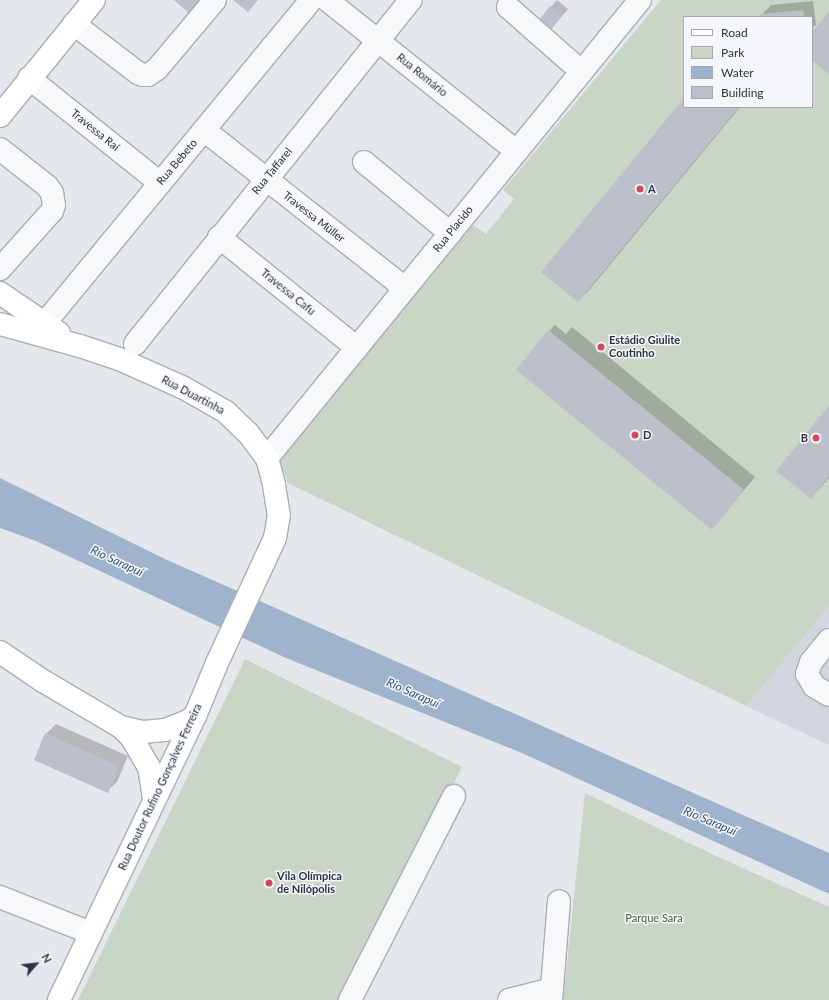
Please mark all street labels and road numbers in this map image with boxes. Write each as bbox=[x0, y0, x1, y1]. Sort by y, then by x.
street label: Rua Romário bbox=[394, 51, 450, 99]
street label: Travessa Raí bbox=[68, 106, 122, 154]
street label: Rua Bebeto bbox=[154, 136, 200, 188]
street label: Rua Taffarel bbox=[249, 145, 295, 197]
street label: Travessa Müller bbox=[280, 189, 348, 245]
street label: Rua Placido bbox=[430, 203, 476, 255]
street label: Travessa Cafu bbox=[258, 266, 318, 318]
street label: Rua Duartinha bbox=[159, 373, 227, 417]
street label: Rua Doutor Rufino Gonçalves Ferreira bbox=[115, 701, 205, 873]

